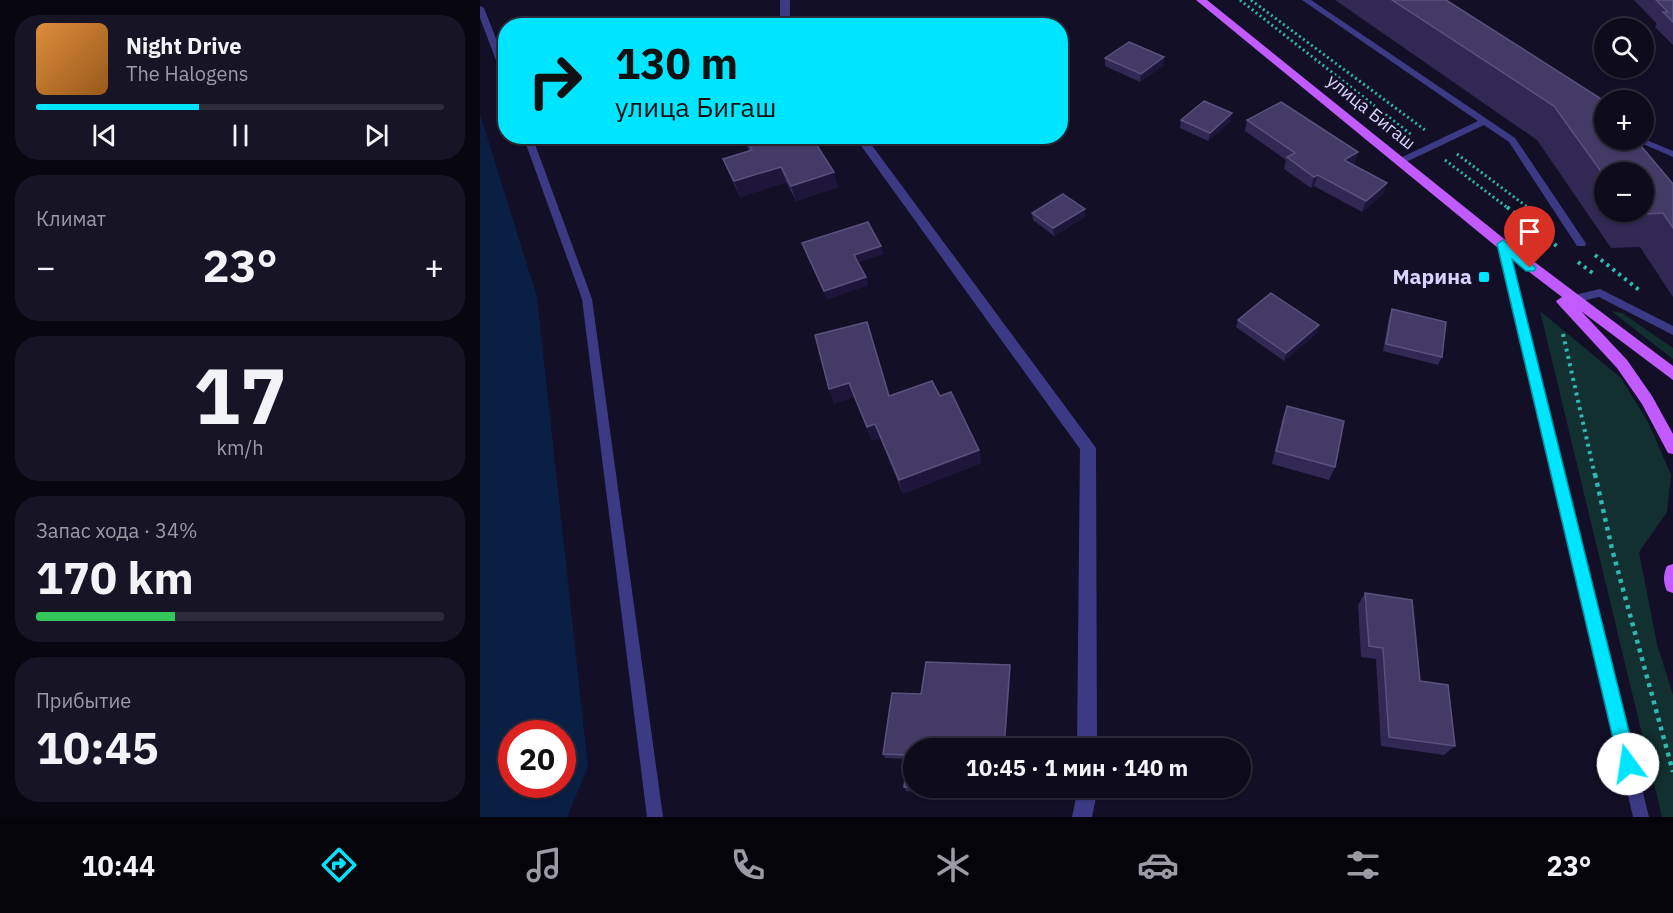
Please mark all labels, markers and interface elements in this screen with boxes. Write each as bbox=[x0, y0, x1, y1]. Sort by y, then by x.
map controls bbox=[1594, 18, 1654, 222]
button: search bbox=[1594, 18, 1654, 78]
text: Night Drive bbox=[126, 31, 242, 60]
text: 130 m bbox=[615, 36, 738, 91]
icon: right bbox=[516, 42, 594, 120]
text: The Halogens bbox=[126, 60, 248, 87]
street label: улица Бигаш bbox=[1322, 69, 1420, 154]
text: улица Бигаш bbox=[615, 89, 777, 124]
button: + bbox=[1594, 90, 1654, 150]
icon: previous bbox=[88, 119, 121, 152]
icon: pause bbox=[224, 119, 257, 152]
icon: next bbox=[360, 119, 393, 152]
button: − bbox=[1594, 162, 1654, 222]
text: Климат bbox=[36, 205, 106, 232]
pin bbox=[1504, 206, 1555, 268]
icon: arrive bbox=[1513, 215, 1546, 248]
text: 23° bbox=[202, 236, 278, 294]
text: − bbox=[36, 245, 56, 288]
text: + bbox=[424, 245, 444, 288]
place label: Марина bbox=[1392, 262, 1472, 290]
marker: Марина bbox=[1477, 270, 1491, 284]
text: 17 bbox=[193, 344, 287, 445]
text: km/h bbox=[216, 434, 264, 461]
text: Запас хода · 34% bbox=[36, 517, 198, 544]
text: 170 km bbox=[36, 548, 194, 606]
text: Прибытие bbox=[36, 687, 131, 714]
text: 10:45 bbox=[36, 718, 159, 776]
speed limit sign: 20 bbox=[498, 720, 576, 798]
position arrow bbox=[1596, 732, 1660, 796]
text: 10:45 · 1 мин · 140 m bbox=[966, 753, 1188, 782]
icon: directions bbox=[318, 844, 360, 886]
icon: music bbox=[523, 844, 565, 886]
icon: phone bbox=[727, 844, 769, 886]
icon: climate bbox=[932, 844, 974, 886]
icon: car bbox=[1137, 844, 1179, 886]
icon: filters bbox=[1342, 844, 1384, 886]
text: 10:44 bbox=[81, 848, 155, 883]
text: 23° bbox=[1546, 848, 1592, 883]

